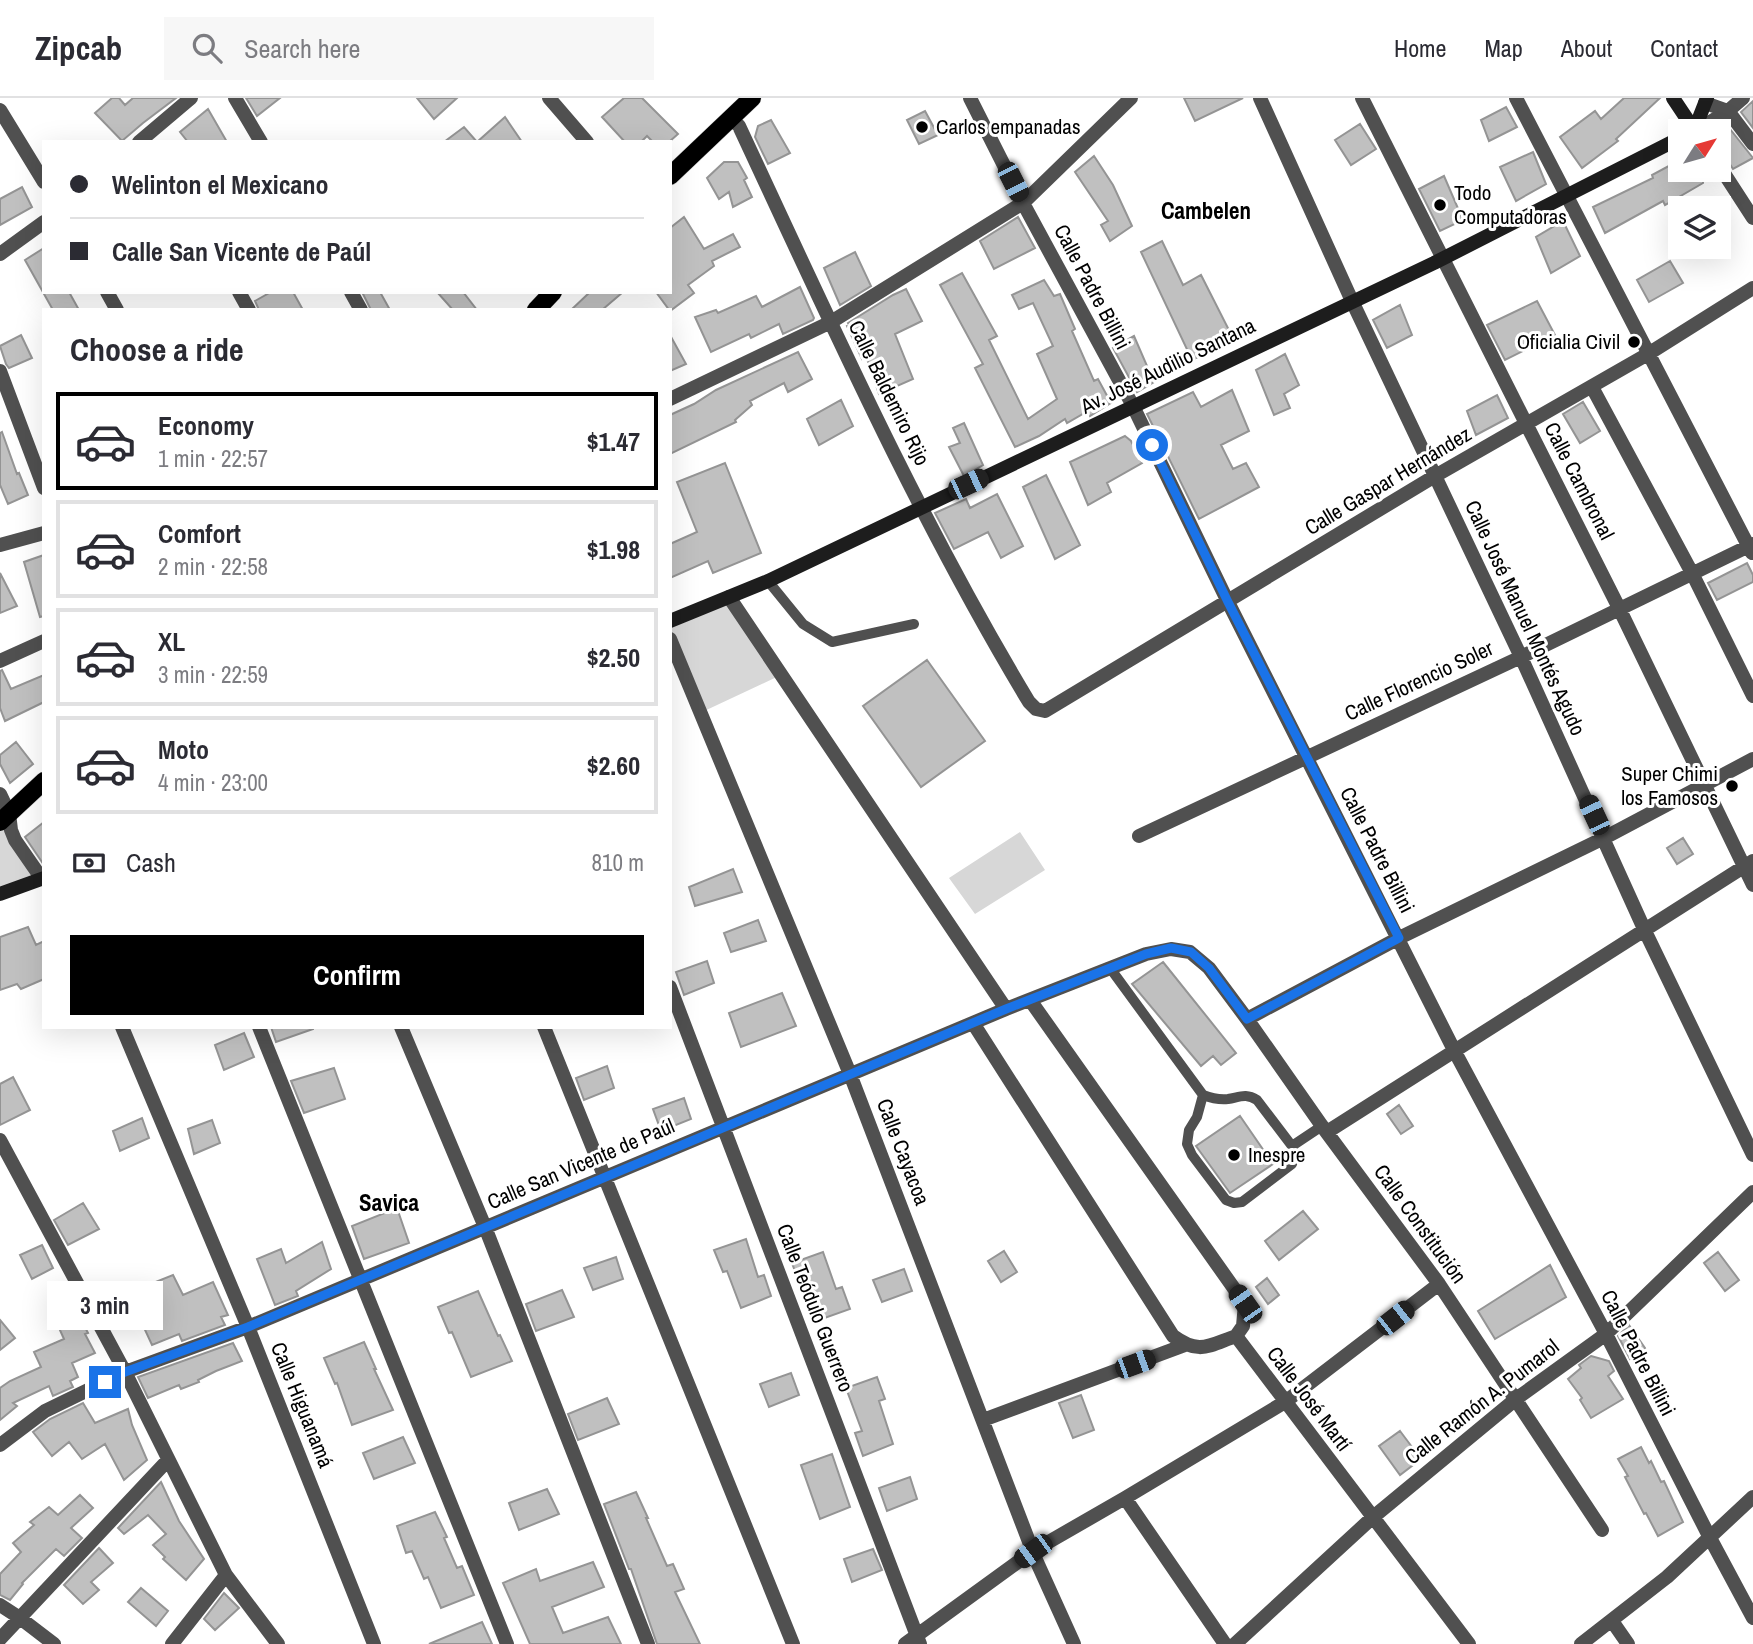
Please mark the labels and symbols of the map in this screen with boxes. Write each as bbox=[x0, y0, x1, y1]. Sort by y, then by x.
place label: Carlos empanadas bbox=[936, 112, 1081, 141]
marker: Carlos empanadas bbox=[914, 119, 930, 135]
north arrow bbox=[1668, 119, 1731, 182]
car bbox=[995, 159, 1032, 205]
place label: Todo Computadoras bbox=[1454, 178, 1567, 231]
district label: Cambelen bbox=[1161, 195, 1251, 226]
marker: Todo Computadoras bbox=[1432, 197, 1448, 213]
street label: Calle Padre Billini bbox=[1047, 219, 1138, 354]
street label: Av. José Audilio Santana bbox=[1075, 310, 1260, 421]
street label: Calle Baldemiro Rijo bbox=[842, 315, 937, 470]
place label: Oficialia Civil bbox=[1517, 327, 1620, 356]
marker: Oficialia Civil bbox=[1626, 334, 1642, 350]
street label: Calle Cambronal bbox=[1537, 417, 1621, 544]
street label: Calle Gaspar Hernández bbox=[1299, 419, 1477, 542]
route start bbox=[1136, 429, 1168, 461]
car bbox=[945, 466, 992, 502]
street label: Calle José Manuel Montés Agudo bbox=[1458, 495, 1593, 740]
street label: Calle Florencio Soler bbox=[1340, 633, 1498, 728]
place label: Super Chimi los Famosos bbox=[1621, 759, 1718, 812]
marker: Super Chimi los Famosos bbox=[1724, 778, 1740, 794]
street label: Calle Padre Billini bbox=[1333, 782, 1422, 918]
car bbox=[1576, 792, 1613, 838]
street label: Calle Cayacoa bbox=[870, 1094, 937, 1210]
street label: Calle San Vicente de Paúl bbox=[483, 1111, 679, 1216]
place label: Inespre bbox=[1248, 1140, 1305, 1169]
marker: Inespre bbox=[1226, 1147, 1242, 1163]
street label: Calle Constitución bbox=[1367, 1158, 1473, 1289]
district label: Savica bbox=[359, 1187, 419, 1218]
street label: Calle Teódulo Guerrero bbox=[770, 1220, 861, 1396]
callout: 3 min bbox=[47, 1280, 163, 1330]
car bbox=[1225, 1281, 1266, 1327]
street label: Calle Padre Billini bbox=[1594, 1285, 1683, 1421]
car bbox=[1372, 1297, 1419, 1339]
street label: Calle Ramón A. Pumarol bbox=[1398, 1332, 1565, 1471]
street label: Calle Higuanamá bbox=[264, 1338, 341, 1472]
street label: Calle José Martí bbox=[1260, 1340, 1359, 1457]
car bbox=[1112, 1347, 1159, 1381]
route end bbox=[89, 1366, 121, 1398]
car bbox=[1010, 1530, 1057, 1572]

